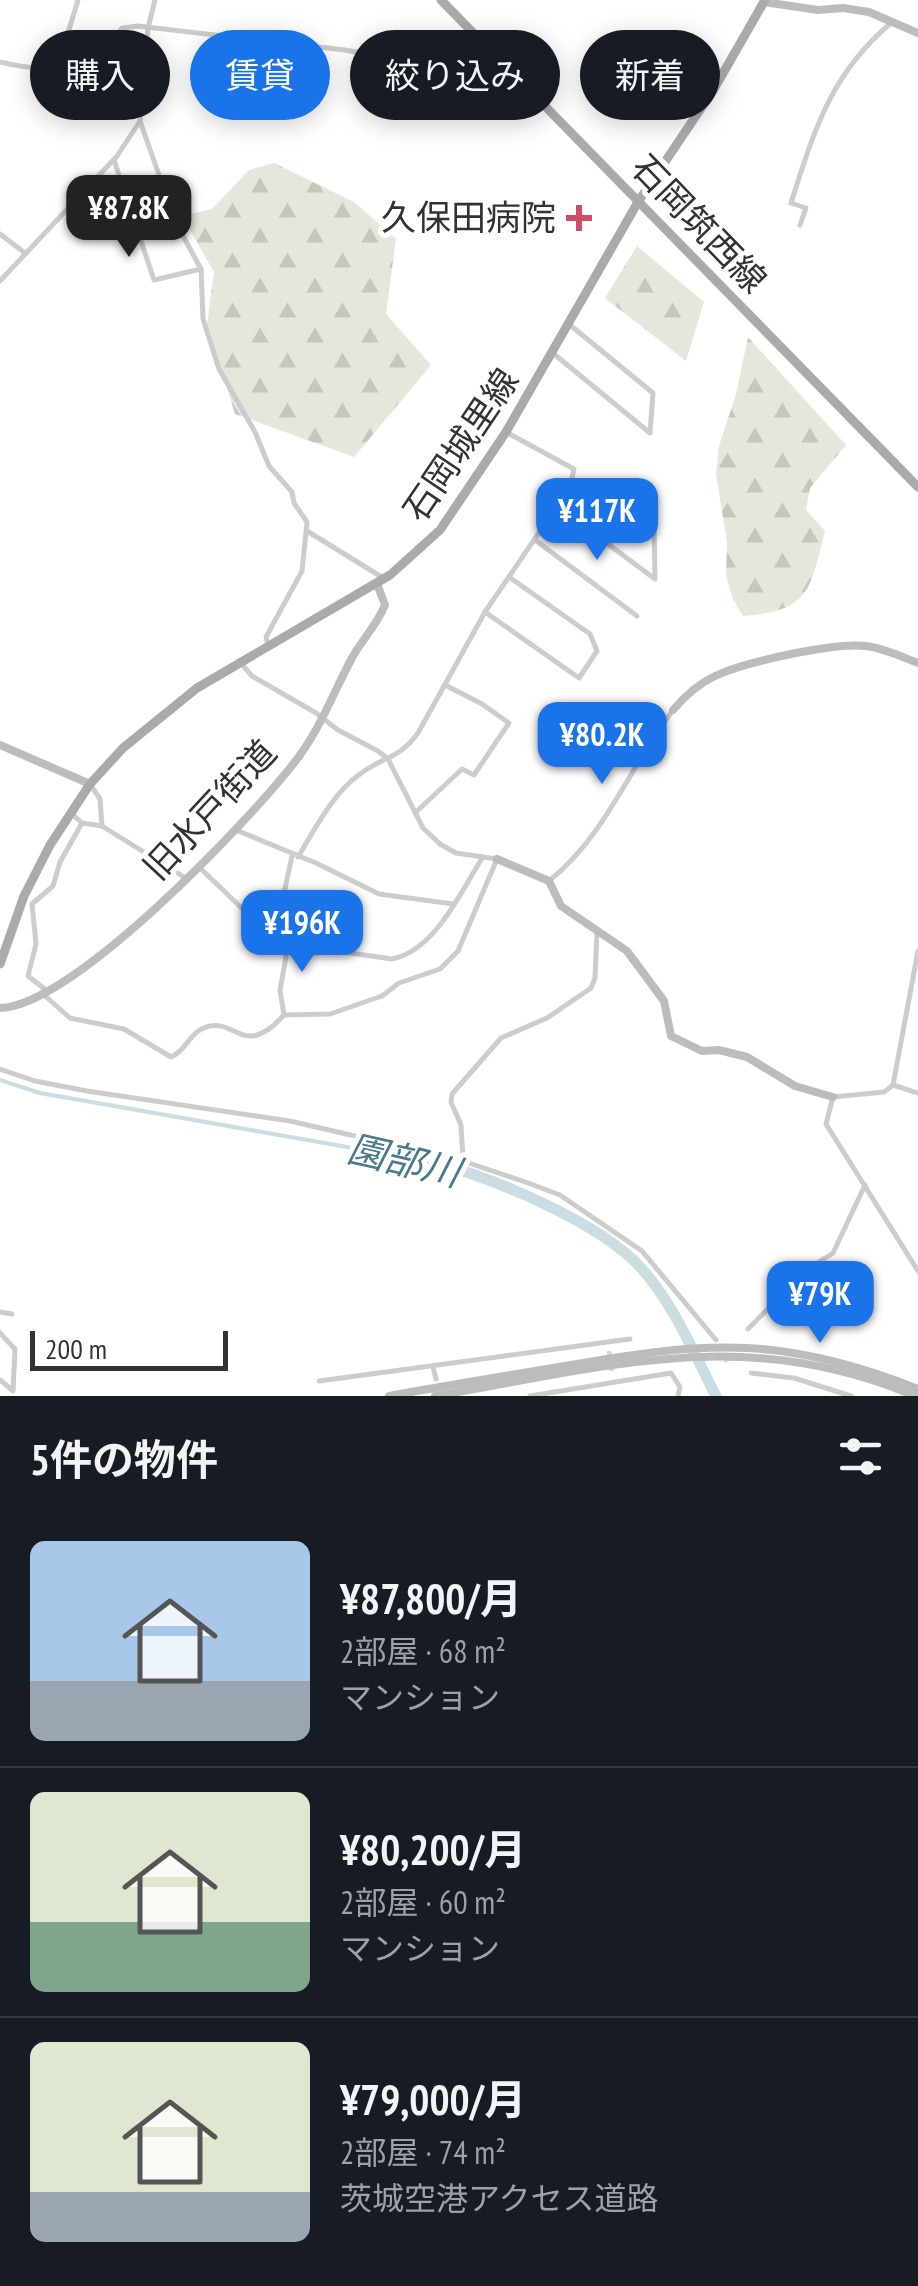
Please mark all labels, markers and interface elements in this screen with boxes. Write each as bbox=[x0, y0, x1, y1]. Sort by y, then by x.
chip: 購入 bbox=[30, 30, 170, 120]
chip: 賃貸 bbox=[190, 30, 330, 120]
chip: 絞り込み bbox=[350, 30, 560, 120]
chip: 新着 bbox=[580, 30, 720, 120]
street label: 石岡筑西線 bbox=[622, 144, 777, 302]
pin: ¥87.8K bbox=[48, 175, 210, 260]
text: ¥87.8K bbox=[88, 186, 170, 228]
place label: 久保田病院 bbox=[381, 194, 556, 240]
marker: 久保田病院 bbox=[566, 205, 592, 231]
street label: 石岡城里線 bbox=[392, 359, 528, 530]
pin: ¥117K bbox=[527, 478, 667, 563]
text: ¥117K bbox=[558, 489, 636, 531]
pin: ¥80.2K bbox=[521, 702, 683, 787]
text: ¥80.2K bbox=[560, 713, 644, 755]
street label: 旧水戸街道 bbox=[133, 730, 286, 889]
pin: ¥196K bbox=[232, 890, 372, 975]
text: ¥196K bbox=[263, 901, 341, 943]
water label: 園部川 bbox=[343, 1123, 469, 1197]
pin: ¥79K bbox=[761, 1261, 879, 1346]
text: ¥79K bbox=[789, 1272, 851, 1314]
scale bar bbox=[30, 1326, 228, 1370]
text: 200 m bbox=[45, 1330, 107, 1367]
icon: filters bbox=[833, 1429, 888, 1484]
text: 5件の物件 bbox=[30, 1432, 218, 1487]
text: ¥87,800/月 bbox=[340, 1571, 522, 1626]
icon: home bbox=[110, 1581, 230, 1701]
text: 2部屋 · 68 m² bbox=[340, 1630, 506, 1672]
text: マンション bbox=[340, 1676, 500, 1718]
text: ¥80,200/月 bbox=[340, 1822, 526, 1877]
icon: home bbox=[110, 1832, 230, 1952]
text: 2部屋 · 60 m² bbox=[340, 1881, 506, 1923]
text: マンション bbox=[340, 1927, 500, 1969]
text: ¥79,000/月 bbox=[340, 2072, 526, 2127]
icon: home bbox=[110, 2082, 230, 2202]
text: 2部屋 · 74 m² bbox=[340, 2131, 506, 2173]
text: 茨城空港アクセス道路 bbox=[340, 2177, 658, 2219]

